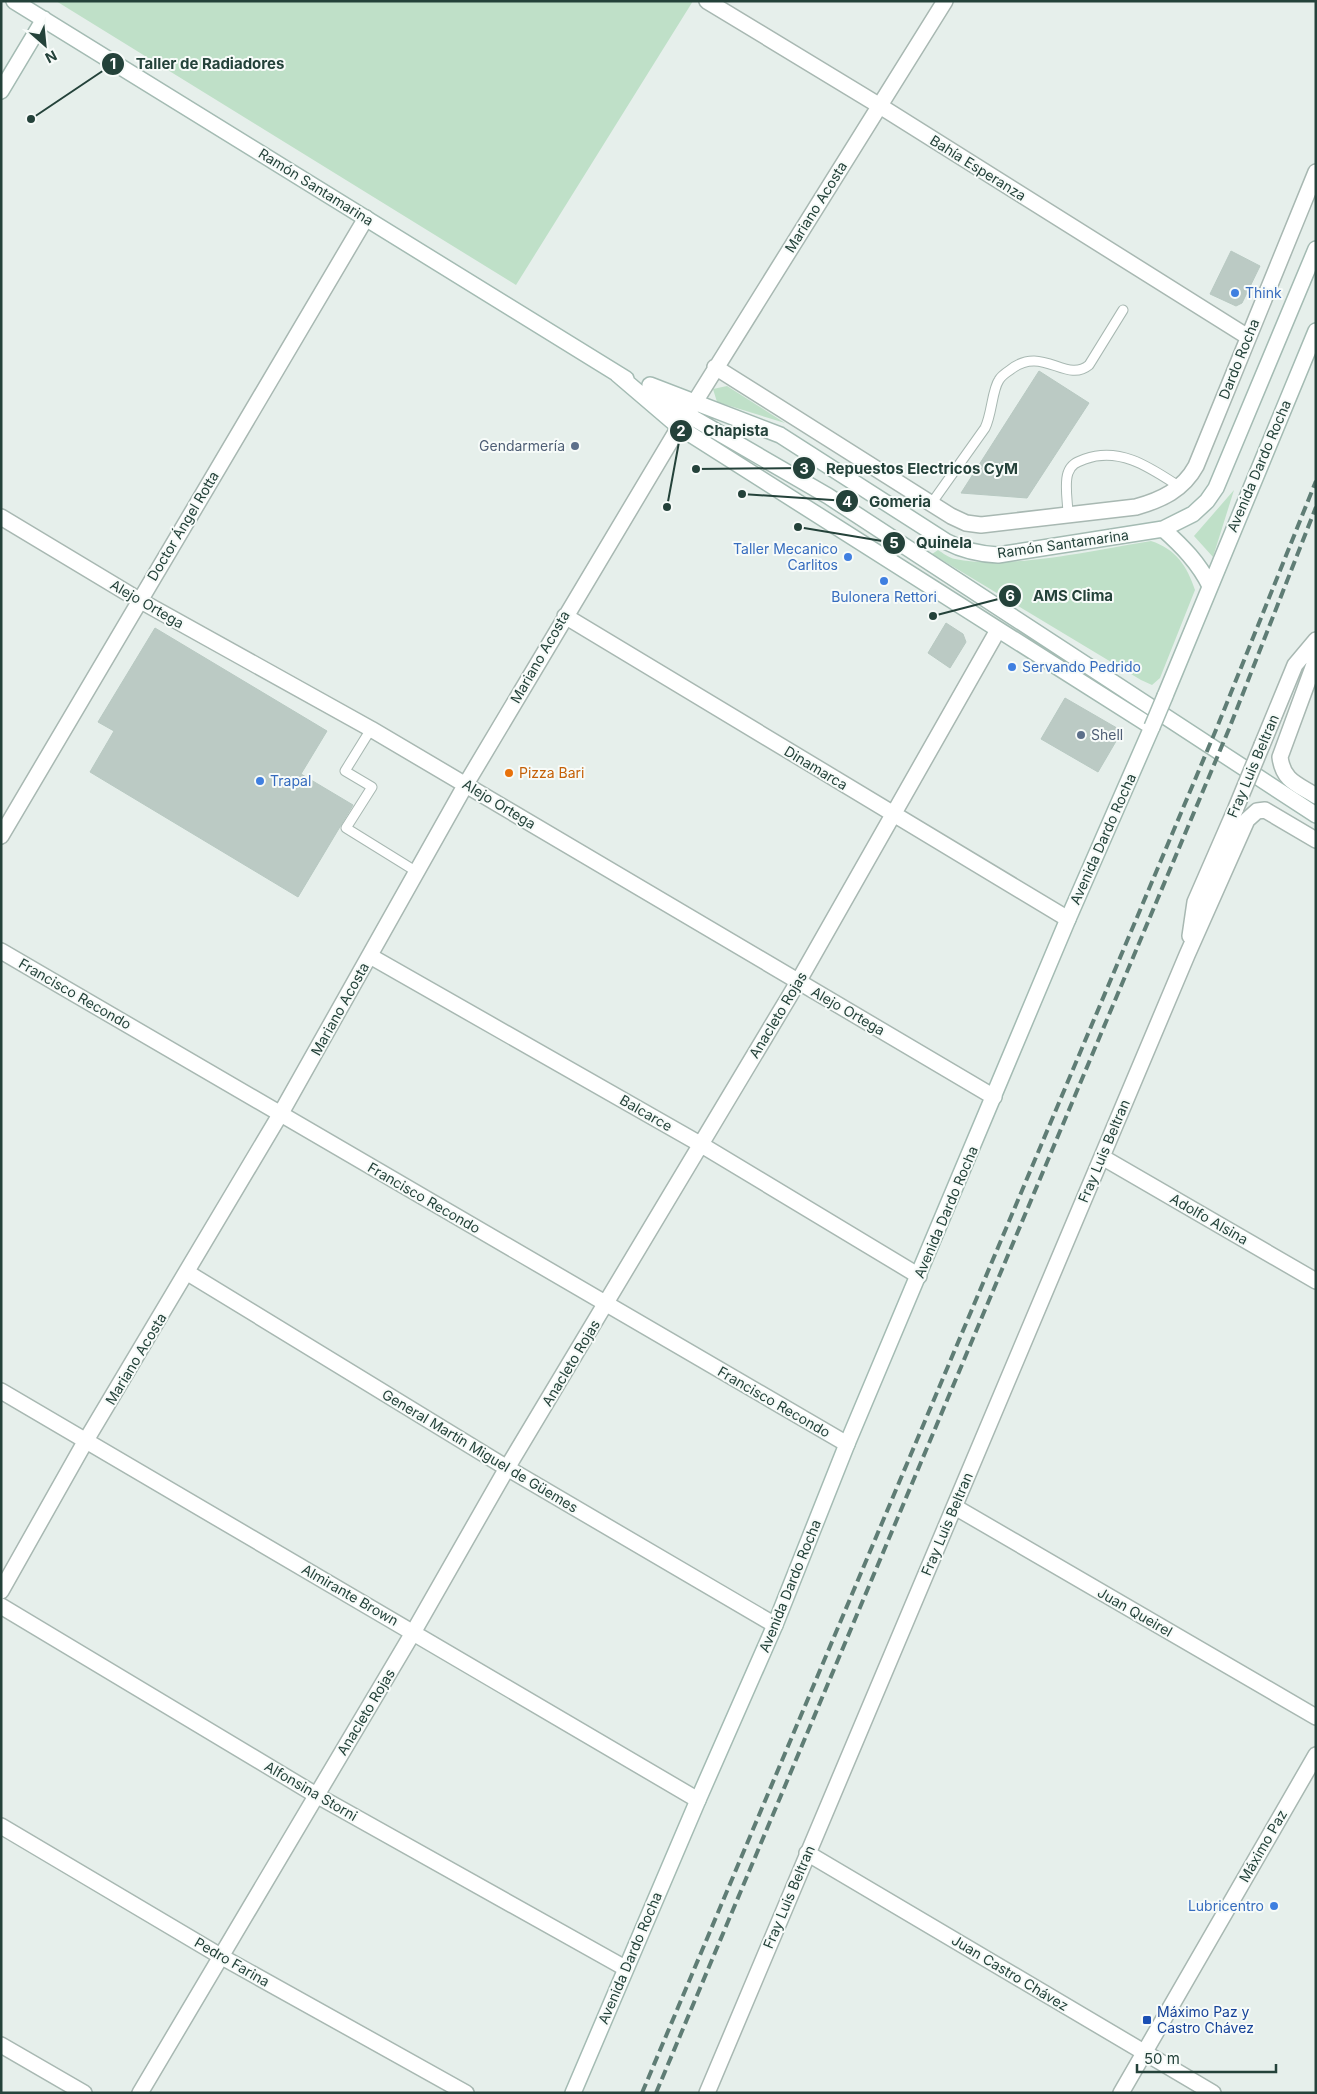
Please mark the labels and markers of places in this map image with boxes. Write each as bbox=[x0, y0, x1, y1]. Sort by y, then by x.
callout: Taller de Radiadores bbox=[101, 49, 295, 79]
place label: Think bbox=[1245, 284, 1282, 301]
marker: Think bbox=[1229, 287, 1241, 299]
callout: Chapista bbox=[668, 416, 779, 446]
place label: Gendarmería bbox=[479, 437, 565, 454]
marker: Gendarmería bbox=[569, 440, 581, 452]
callout: Repuestos Electricos CyM bbox=[791, 453, 1028, 483]
callout: Gomeria bbox=[834, 486, 941, 516]
callout: Quinela bbox=[881, 528, 982, 558]
place label: Taller Mecanico Carlitos bbox=[733, 540, 838, 573]
marker: Taller Mecanico Carlitos bbox=[842, 551, 854, 563]
marker: Bulonera Rettori bbox=[878, 575, 890, 587]
callout: AMS Clima bbox=[997, 581, 1123, 611]
place label: Bulonera Rettori bbox=[831, 588, 937, 605]
place label: Servando Pedrido bbox=[1022, 658, 1141, 675]
marker: Servando Pedrido bbox=[1006, 661, 1018, 673]
place label: Shell bbox=[1091, 726, 1123, 743]
marker: Shell bbox=[1075, 729, 1087, 741]
place label: Pizza Bari bbox=[519, 764, 585, 781]
marker: Pizza Bari bbox=[503, 767, 515, 779]
place label: Trapal bbox=[270, 772, 311, 789]
marker: Trapal bbox=[254, 775, 266, 787]
place label: Lubricentro bbox=[1188, 1897, 1264, 1914]
marker: Lubricentro bbox=[1268, 1900, 1280, 1912]
place label: Máximo Paz y Castro Chávez bbox=[1157, 2003, 1254, 2036]
marker: Máximo Paz y Castro Chávez bbox=[1141, 2014, 1153, 2026]

